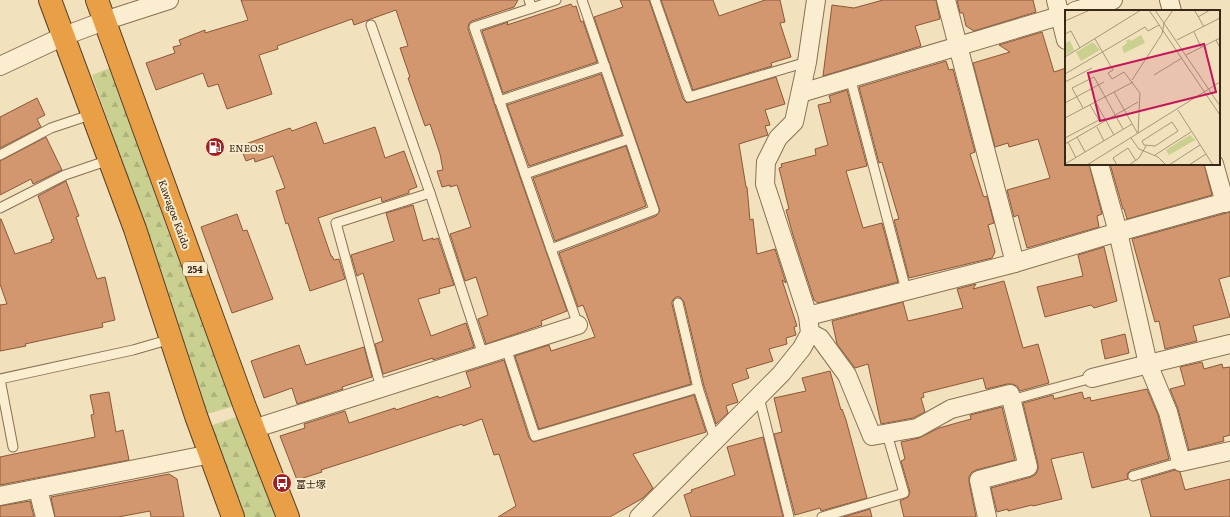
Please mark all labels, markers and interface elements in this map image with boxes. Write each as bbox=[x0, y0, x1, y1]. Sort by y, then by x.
inset map bbox=[1065, 10, 1220, 165]
fuel station icon: ENEOS bbox=[204, 136, 226, 158]
place label: ENEOS bbox=[229, 140, 264, 155]
street label: Kawagoe Kaido bbox=[156, 177, 195, 251]
road number: 254 bbox=[183, 262, 207, 276]
bus stop icon: 富士塚 bbox=[271, 472, 293, 494]
place label: 富士塚 bbox=[296, 476, 326, 491]

